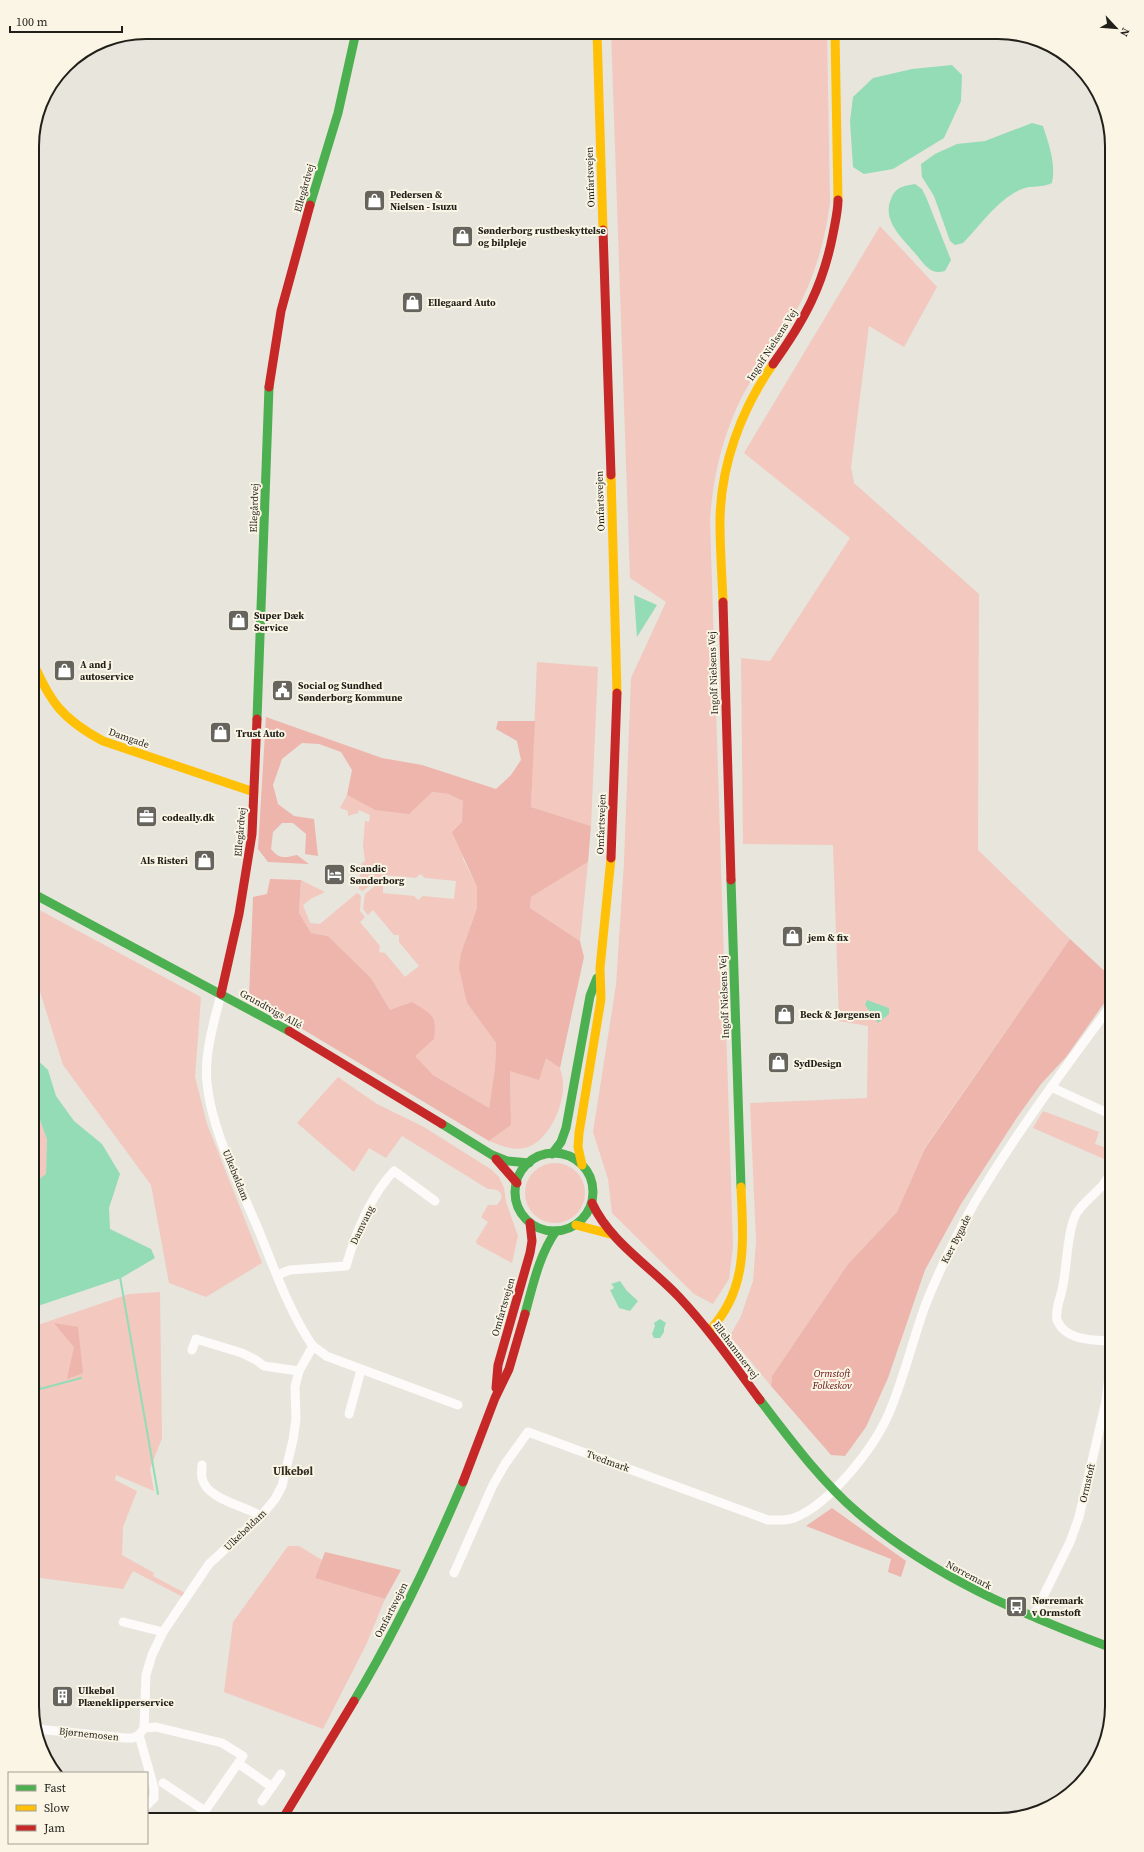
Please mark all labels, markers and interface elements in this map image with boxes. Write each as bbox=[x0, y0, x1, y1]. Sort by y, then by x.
scale bar bbox=[10, 8, 122, 34]
north arrow bbox=[1096, 8, 1136, 48]
text: 100 m bbox=[16, 14, 48, 30]
text: N bbox=[1116, 25, 1133, 39]
street label: Omfartsvejen bbox=[582, 147, 598, 207]
street label: Ellegårdvej bbox=[291, 162, 317, 214]
shop icon: Pedersen & Nielsen - Isuzu bbox=[361, 187, 387, 213]
place label: Pedersen & Nielsen - Isuzu bbox=[390, 188, 457, 213]
shop icon: Sønderborg rustbeskyttelse og bilpleje bbox=[449, 223, 475, 249]
place label: Sønderborg rustbeskyttelse og bilpleje bbox=[478, 224, 606, 249]
shop icon: Ellegaard Auto bbox=[400, 289, 426, 315]
place label: Ellegaard Auto bbox=[428, 296, 496, 309]
street label: Ingolf Nielsens Vej bbox=[744, 306, 800, 383]
street label: Omfartsvejen bbox=[592, 471, 608, 531]
street label: Ellegårdvej bbox=[247, 483, 261, 533]
shop icon: Super Dæk Service bbox=[226, 608, 252, 634]
place label: Super Dæk Service bbox=[254, 609, 304, 634]
street label: Ingolf Nielsens Vej bbox=[705, 631, 721, 715]
shop icon: A and j autoservice bbox=[51, 657, 77, 683]
place label: A and j autoservice bbox=[80, 658, 134, 683]
public building icon: Social og Sundhed Sønderborg Kommune bbox=[270, 678, 296, 704]
place label: Social og Sundhed Sønderborg Kommune bbox=[298, 679, 403, 704]
shop icon: Trust Auto bbox=[208, 720, 234, 746]
street label: Damgade bbox=[107, 725, 151, 751]
place label: Trust Auto bbox=[236, 727, 285, 740]
street label: Omfartsvejen bbox=[593, 794, 609, 854]
office icon: codeally.dk bbox=[133, 804, 159, 830]
street label: Ellegårdvej bbox=[231, 807, 249, 857]
place label: codeally.dk bbox=[162, 811, 215, 824]
shop icon: Als Risteri bbox=[191, 847, 217, 873]
place label: Als Risteri bbox=[140, 854, 188, 867]
hotel icon: Scandic Sønderborg bbox=[321, 861, 347, 887]
place label: Scandic Sønderborg bbox=[350, 862, 405, 887]
shop icon: jem & fix bbox=[779, 924, 805, 950]
place label: jem & fix bbox=[807, 931, 849, 944]
street label: Ingolf Nielsens Vej bbox=[716, 955, 732, 1039]
street label: Grundtvigs Allé bbox=[237, 986, 305, 1032]
shop icon: Beck & Jørgensen bbox=[772, 1001, 798, 1027]
place label: Beck & Jørgensen bbox=[800, 1008, 881, 1021]
shop icon: SydDesign bbox=[765, 1050, 791, 1076]
place label: SydDesign bbox=[794, 1057, 842, 1070]
street label: Ulkebøldam bbox=[220, 1147, 252, 1203]
street label: Damvang bbox=[347, 1203, 377, 1247]
street label: Kær Bygade bbox=[938, 1212, 974, 1266]
street label: Omfartsvejen bbox=[488, 1276, 518, 1338]
street label: Ellehammervej bbox=[710, 1319, 762, 1381]
park label: Ormstoft Folkeskov bbox=[811, 1367, 852, 1392]
street label: Tvedmark bbox=[585, 1447, 632, 1475]
street label: Ormstoft bbox=[1076, 1462, 1098, 1504]
district label: Ulkebøl bbox=[273, 1464, 313, 1479]
street label: Ulkebøldam bbox=[221, 1506, 269, 1554]
street label: Nørremark bbox=[944, 1558, 995, 1593]
street label: Omfartsvejen bbox=[371, 1580, 411, 1640]
bus stop icon: Nørremark v Ormstoft bbox=[1004, 1593, 1030, 1619]
place label: Nørremark v Ormstoft bbox=[1031, 1594, 1084, 1619]
building icon: Ulkebøl Plæneklipperservice bbox=[50, 1683, 76, 1709]
place label: Ulkebøl Plæneklipperservice bbox=[78, 1684, 174, 1709]
street label: Bjørnemosen bbox=[59, 1724, 119, 1744]
legend bbox=[8, 1772, 148, 1844]
text: Fast bbox=[44, 1780, 66, 1796]
text: Slow bbox=[44, 1800, 70, 1816]
text: Jam bbox=[43, 1820, 65, 1836]

